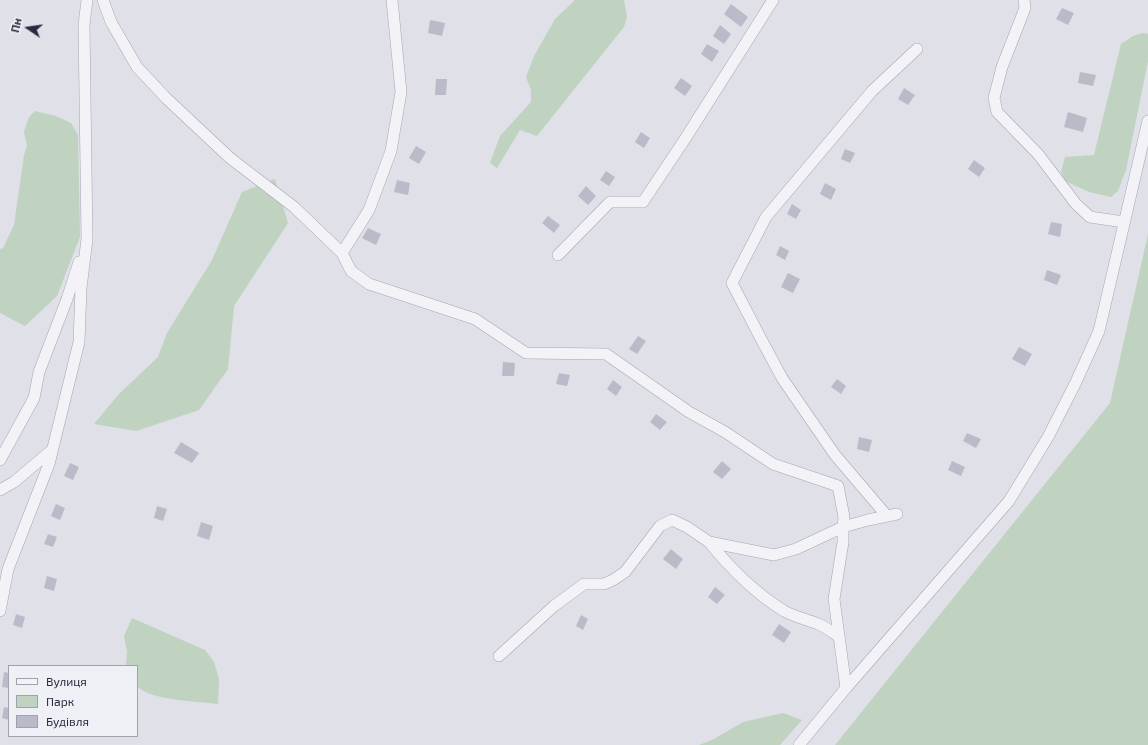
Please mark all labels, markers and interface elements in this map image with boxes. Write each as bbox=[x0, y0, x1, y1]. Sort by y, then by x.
north arrow bbox=[8, 8, 48, 48]
text: Пн bbox=[8, 17, 24, 34]
legend bbox=[8, 665, 138, 737]
text: Вулиця bbox=[46, 674, 87, 688]
text: Парк bbox=[46, 694, 74, 708]
text: Будівля bbox=[46, 714, 89, 728]

